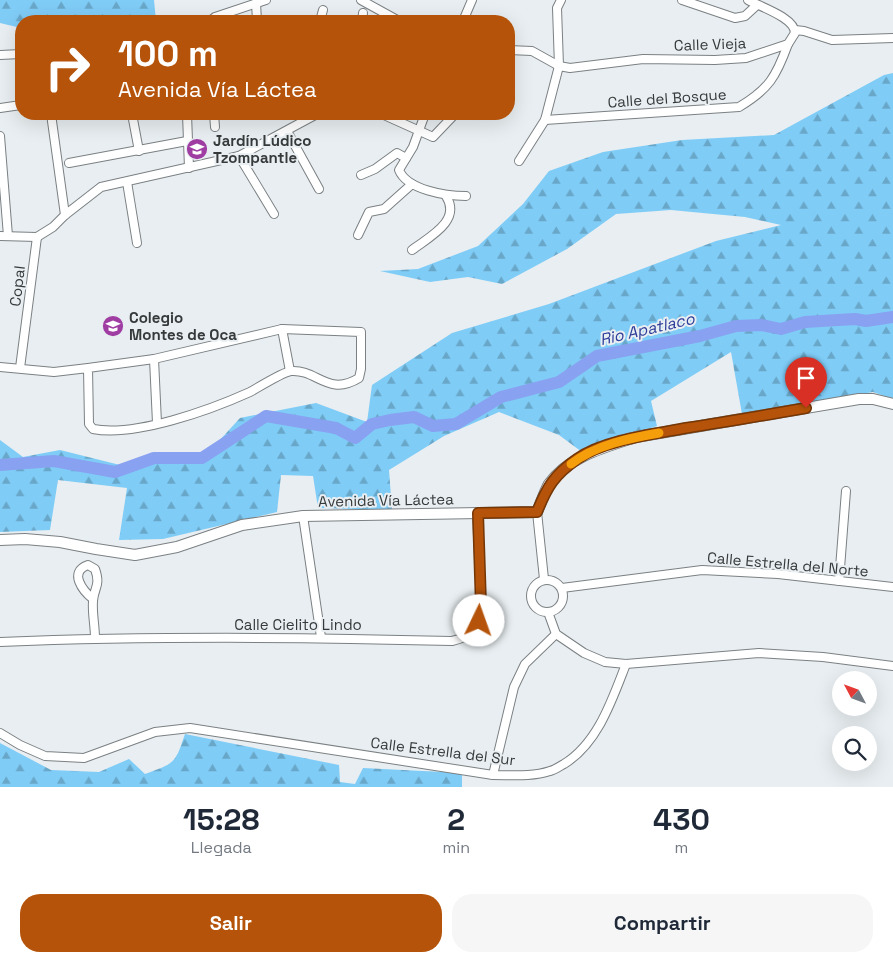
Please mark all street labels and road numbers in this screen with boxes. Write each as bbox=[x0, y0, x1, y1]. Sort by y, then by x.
street label: Calle Vieja bbox=[674, 33, 747, 55]
street label: Calle del Bosque bbox=[607, 84, 727, 112]
street label: Copal bbox=[5, 265, 29, 307]
street label: Avenida Vía Láctea bbox=[318, 489, 454, 511]
street label: Calle Estrella del Norte bbox=[706, 547, 870, 581]
street label: Calle Cielito Lindo bbox=[234, 615, 362, 634]
street label: Calle Estrella del Sur bbox=[370, 733, 517, 769]

